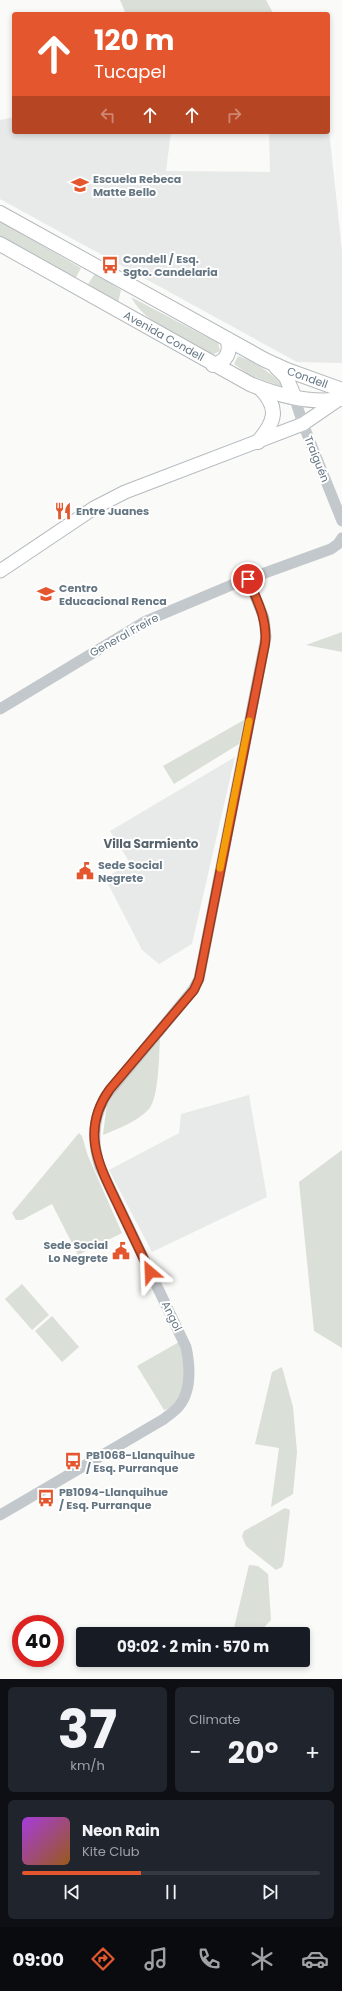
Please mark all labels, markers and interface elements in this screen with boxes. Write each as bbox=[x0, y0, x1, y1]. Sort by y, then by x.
text: 120 m bbox=[94, 21, 174, 60]
icon: ahead bbox=[28, 28, 80, 80]
text: Tucapel bbox=[94, 59, 166, 84]
icon: left bbox=[97, 104, 119, 126]
icon: ahead bbox=[139, 104, 161, 126]
icon: ahead bbox=[181, 104, 203, 126]
icon: right bbox=[223, 104, 245, 126]
place label: Escuela Rebeca Matte Bello bbox=[93, 171, 181, 200]
school or university icon: Escuela Rebeca Matte Bello bbox=[70, 175, 90, 195]
place label: Condell / Esq. Sgto. Candelaria bbox=[123, 251, 218, 280]
bus stop icon: Condell / Esq. Sgto. Candelaria bbox=[100, 255, 120, 275]
street label: Avenida Condell bbox=[121, 307, 207, 365]
street label: Condell bbox=[285, 363, 330, 392]
street label: Traiguén bbox=[300, 433, 334, 485]
restaurant icon: Entre Juanes bbox=[53, 501, 73, 521]
place label: Entre Juanes bbox=[76, 503, 149, 519]
pin bbox=[231, 562, 265, 596]
icon: arrive bbox=[237, 568, 259, 590]
place label: Centro Educacional Renca bbox=[59, 580, 167, 609]
school or university icon: Centro Educacional Renca bbox=[36, 584, 56, 604]
street label: General Freire bbox=[87, 609, 161, 661]
district label: Villa Sarmiento bbox=[104, 835, 199, 852]
place label: Sede Social Negrete bbox=[98, 857, 163, 886]
public building icon: Sede Social Negrete bbox=[75, 861, 95, 881]
place label: Sede Social Lo Negrete bbox=[43, 1237, 108, 1266]
public building icon: Sede Social Lo Negrete bbox=[111, 1241, 131, 1261]
position arrow bbox=[129, 1251, 171, 1293]
street label: Angol bbox=[158, 1298, 186, 1334]
place label: PB1068-Llanquihue / Esq. Purranque bbox=[86, 1447, 195, 1476]
bus stop icon: PB1068-Llanquihue / Esq. Purranque bbox=[63, 1451, 83, 1471]
place label: PB1094-Llanquihue / Esq. Purranque bbox=[59, 1484, 168, 1513]
bus stop icon: PB1094-Llanquihue / Esq. Purranque bbox=[36, 1488, 56, 1508]
speed limit sign: 40 bbox=[12, 1615, 64, 1667]
text: 09:02 · 2 min · 570 m bbox=[117, 1636, 269, 1657]
text: 37 bbox=[58, 1693, 117, 1766]
text: Climate bbox=[189, 1710, 240, 1729]
text: 20° bbox=[228, 1731, 278, 1774]
text: − bbox=[189, 1737, 201, 1768]
text: + bbox=[305, 1737, 320, 1768]
text: km/h bbox=[70, 1756, 105, 1775]
text: Neon Rain bbox=[82, 1820, 160, 1841]
text: Kite Club bbox=[82, 1842, 140, 1861]
icon: previous bbox=[61, 1881, 83, 1903]
icon: pause bbox=[160, 1881, 182, 1903]
icon: next bbox=[259, 1881, 281, 1903]
icon: directions bbox=[89, 1945, 117, 1973]
icon: music bbox=[142, 1945, 170, 1973]
icon: phone bbox=[195, 1945, 223, 1973]
icon: climate bbox=[248, 1945, 276, 1973]
icon: car bbox=[301, 1945, 329, 1973]
text: 09:00 bbox=[13, 1947, 64, 1972]

